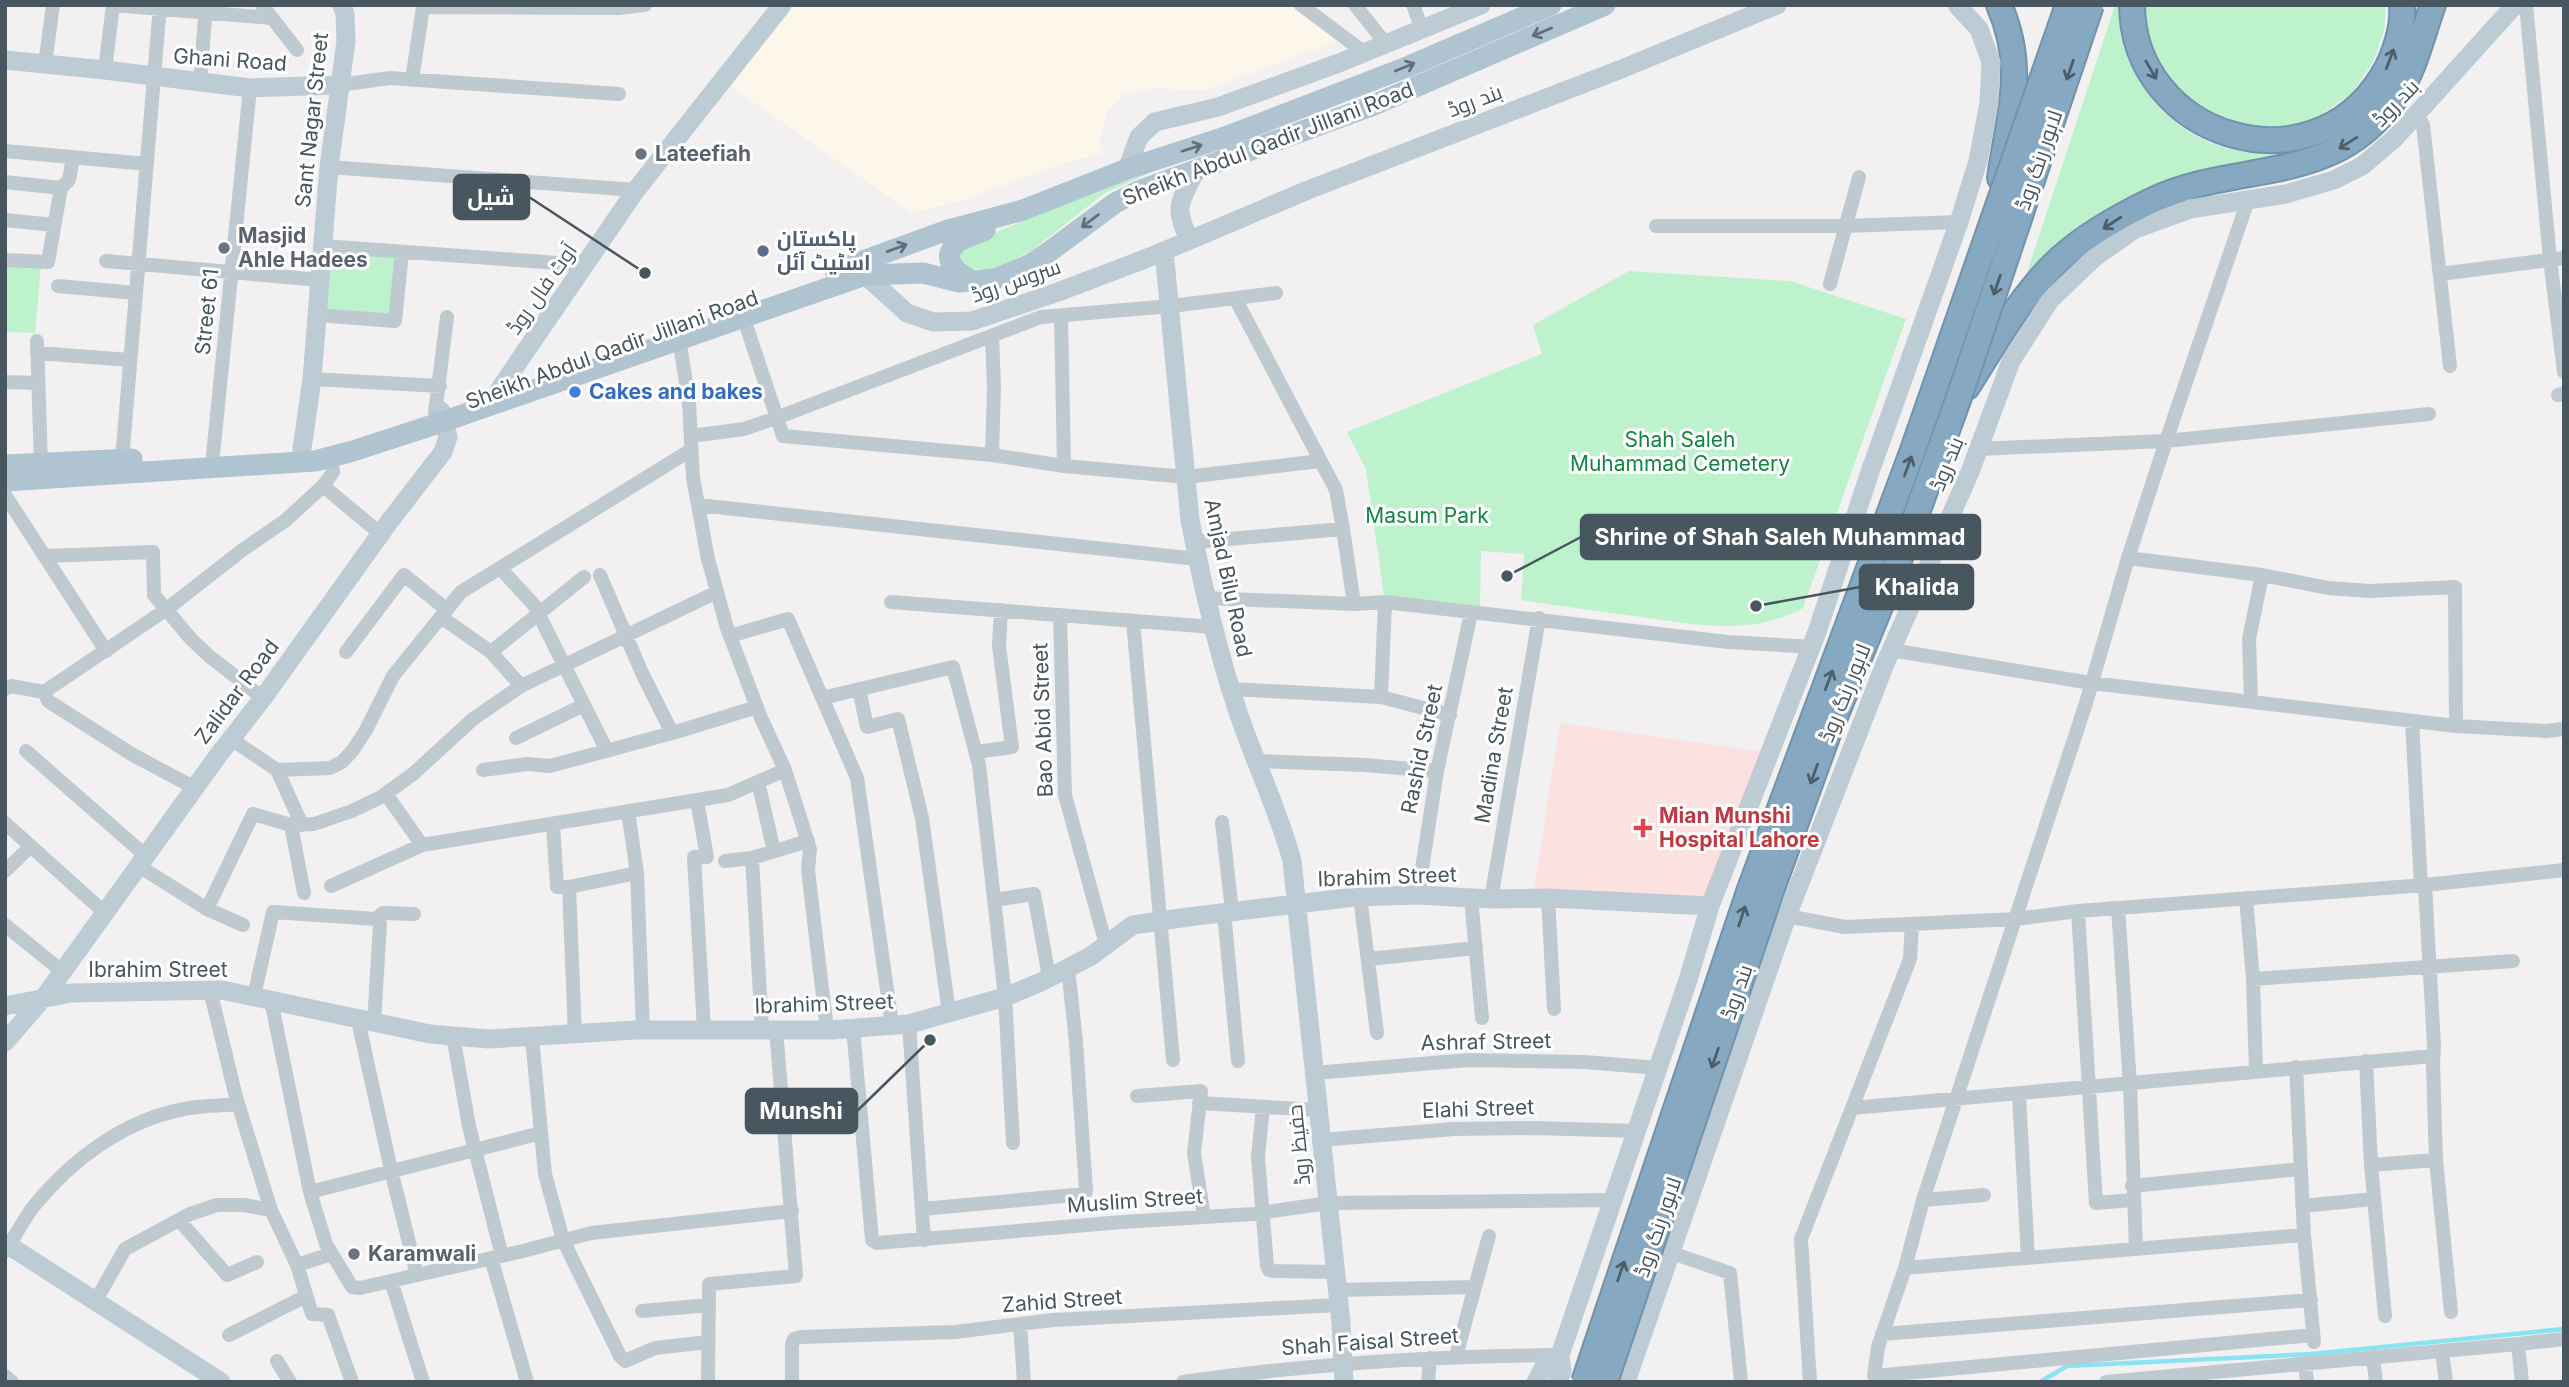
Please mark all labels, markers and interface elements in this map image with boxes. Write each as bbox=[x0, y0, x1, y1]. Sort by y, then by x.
one-way arrow bbox=[1532, 27, 1553, 40]
street label: Sant Nagar Street bbox=[290, 31, 333, 209]
street label: Ghani Road bbox=[172, 43, 288, 76]
one-way arrow bbox=[2385, 49, 2398, 71]
one-way arrow bbox=[2062, 59, 2075, 81]
one-way arrow bbox=[1394, 60, 1415, 73]
one-way arrow bbox=[2144, 60, 2158, 80]
street label: بند روڈ bbox=[2367, 74, 2424, 131]
street label: Sheikh Abdul Qadir Jillani Road bbox=[1119, 76, 1417, 211]
street label: بند روڈ bbox=[1444, 79, 1505, 122]
street label: لاہور رنگ روڈ bbox=[2010, 107, 2069, 214]
one-way arrow bbox=[2339, 135, 2358, 150]
place label: Lateefiah bbox=[655, 141, 751, 166]
one-way arrow bbox=[1181, 141, 1203, 153]
marker: Lateefiah bbox=[633, 146, 649, 162]
callout: شیل bbox=[454, 175, 529, 219]
text: شیل bbox=[467, 183, 515, 211]
one-way arrow bbox=[1081, 214, 1100, 229]
one-way arrow bbox=[2102, 217, 2122, 231]
place label: Masjid Ahle Hadees bbox=[238, 223, 368, 272]
place label: پاکستان اسٹیٹ آئل bbox=[777, 226, 871, 275]
street label: آوٹ فال روڈ bbox=[501, 238, 583, 340]
marker: Masjid Ahle Hadees bbox=[216, 240, 232, 256]
one-way arrow bbox=[886, 241, 908, 254]
marker: پاکستان اسٹیٹ آئل bbox=[755, 243, 771, 259]
street label: سروس روڈ bbox=[968, 254, 1064, 308]
street label: Street 61 bbox=[190, 268, 223, 356]
one-way arrow bbox=[1990, 274, 2002, 296]
street label: Sheikh Abdul Qadir Jillani Road bbox=[462, 285, 761, 414]
place label: Cakes and bakes bbox=[589, 379, 763, 404]
marker: Cakes and bakes bbox=[567, 384, 583, 400]
park label: Shah Saleh Muhammad Cemetery bbox=[1570, 427, 1790, 476]
street label: بند روڈ bbox=[1924, 433, 1969, 494]
one-way arrow bbox=[1903, 456, 1915, 478]
street label: Amjad Bilu Road bbox=[1199, 496, 1257, 659]
park label: Masum Park bbox=[1365, 503, 1489, 528]
callout: Shrine of Shah Saleh Muhammad bbox=[1581, 515, 1980, 559]
text: Shrine of Shah Saleh Muhammad bbox=[1594, 523, 1966, 551]
callout: Khalida bbox=[1860, 565, 1973, 609]
text: Khalida bbox=[1875, 573, 1959, 601]
street label: Zalidar Road bbox=[189, 635, 284, 749]
street label: لاہور رنگ روڈ bbox=[1813, 640, 1877, 746]
street label: Bao Abid Street bbox=[1027, 642, 1058, 798]
one-way arrow bbox=[1823, 669, 1836, 691]
street label: Rashid Street bbox=[1396, 682, 1447, 816]
street label: Madina Street bbox=[1469, 685, 1518, 825]
one-way arrow bbox=[1807, 762, 1819, 784]
place label: Mian Munshi Hospital Lahore bbox=[1659, 803, 1819, 852]
marker: Mian Munshi Hospital Lahore bbox=[1633, 818, 1653, 838]
street label: Ibrahim Street bbox=[1317, 862, 1457, 891]
one-way arrow bbox=[1736, 905, 1749, 927]
street label: Ibrahim Street bbox=[88, 957, 228, 982]
street label: بند روڈ bbox=[1716, 961, 1757, 1022]
street label: Ibrahim Street bbox=[754, 989, 894, 1018]
street label: Ashraf Street bbox=[1420, 1028, 1552, 1055]
one-way arrow bbox=[1708, 1047, 1721, 1069]
callout: Munshi bbox=[746, 1089, 857, 1133]
street label: Elahi Street bbox=[1421, 1094, 1535, 1123]
text: Munshi bbox=[759, 1097, 843, 1125]
street label: حفیظ روڈ bbox=[1282, 1103, 1315, 1187]
street label: لاہور رنگ روڈ bbox=[1629, 1174, 1688, 1281]
street label: Muslim Street bbox=[1066, 1183, 1204, 1218]
place label: Karamwali bbox=[368, 1241, 476, 1266]
marker: Karamwali bbox=[346, 1246, 362, 1262]
one-way arrow bbox=[1616, 1260, 1628, 1282]
street label: Zahid Street bbox=[1001, 1284, 1123, 1317]
street label: Shah Faisal Street bbox=[1280, 1323, 1460, 1360]

